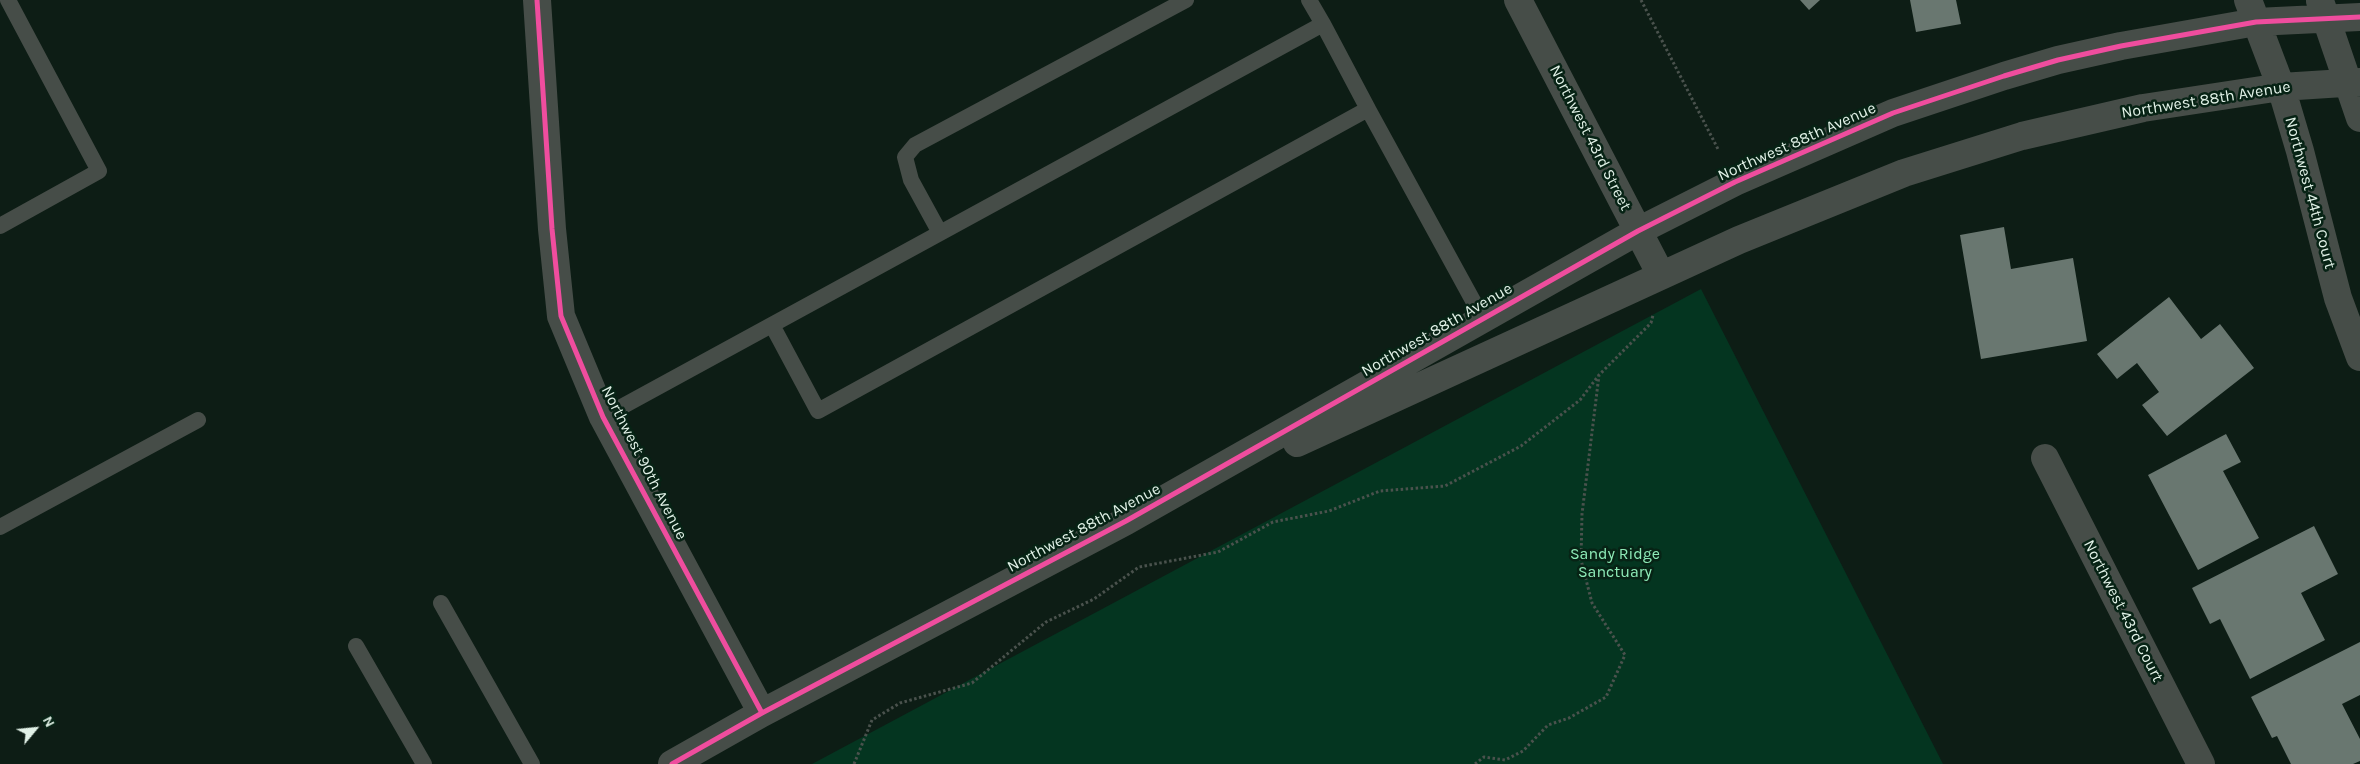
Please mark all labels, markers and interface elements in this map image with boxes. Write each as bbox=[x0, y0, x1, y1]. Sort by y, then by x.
street label: Northwest 43rd Street bbox=[1545, 62, 1635, 214]
street label: Northwest 88th Avenue bbox=[2120, 77, 2292, 123]
street label: Northwest 88th Avenue bbox=[1715, 98, 1879, 186]
street label: Northwest 44th Court bbox=[2280, 115, 2340, 271]
street label: Northwest 88th Avenue bbox=[1358, 279, 1516, 381]
street label: Northwest 90th Avenue bbox=[597, 383, 691, 543]
street label: Northwest 88th Avenue bbox=[1004, 479, 1164, 577]
street label: Northwest 43rd Court bbox=[2079, 537, 2167, 685]
park label: Sandy Ridge Sanctuary bbox=[1570, 544, 1660, 582]
north arrow bbox=[10, 704, 60, 754]
text: N bbox=[39, 713, 59, 730]

